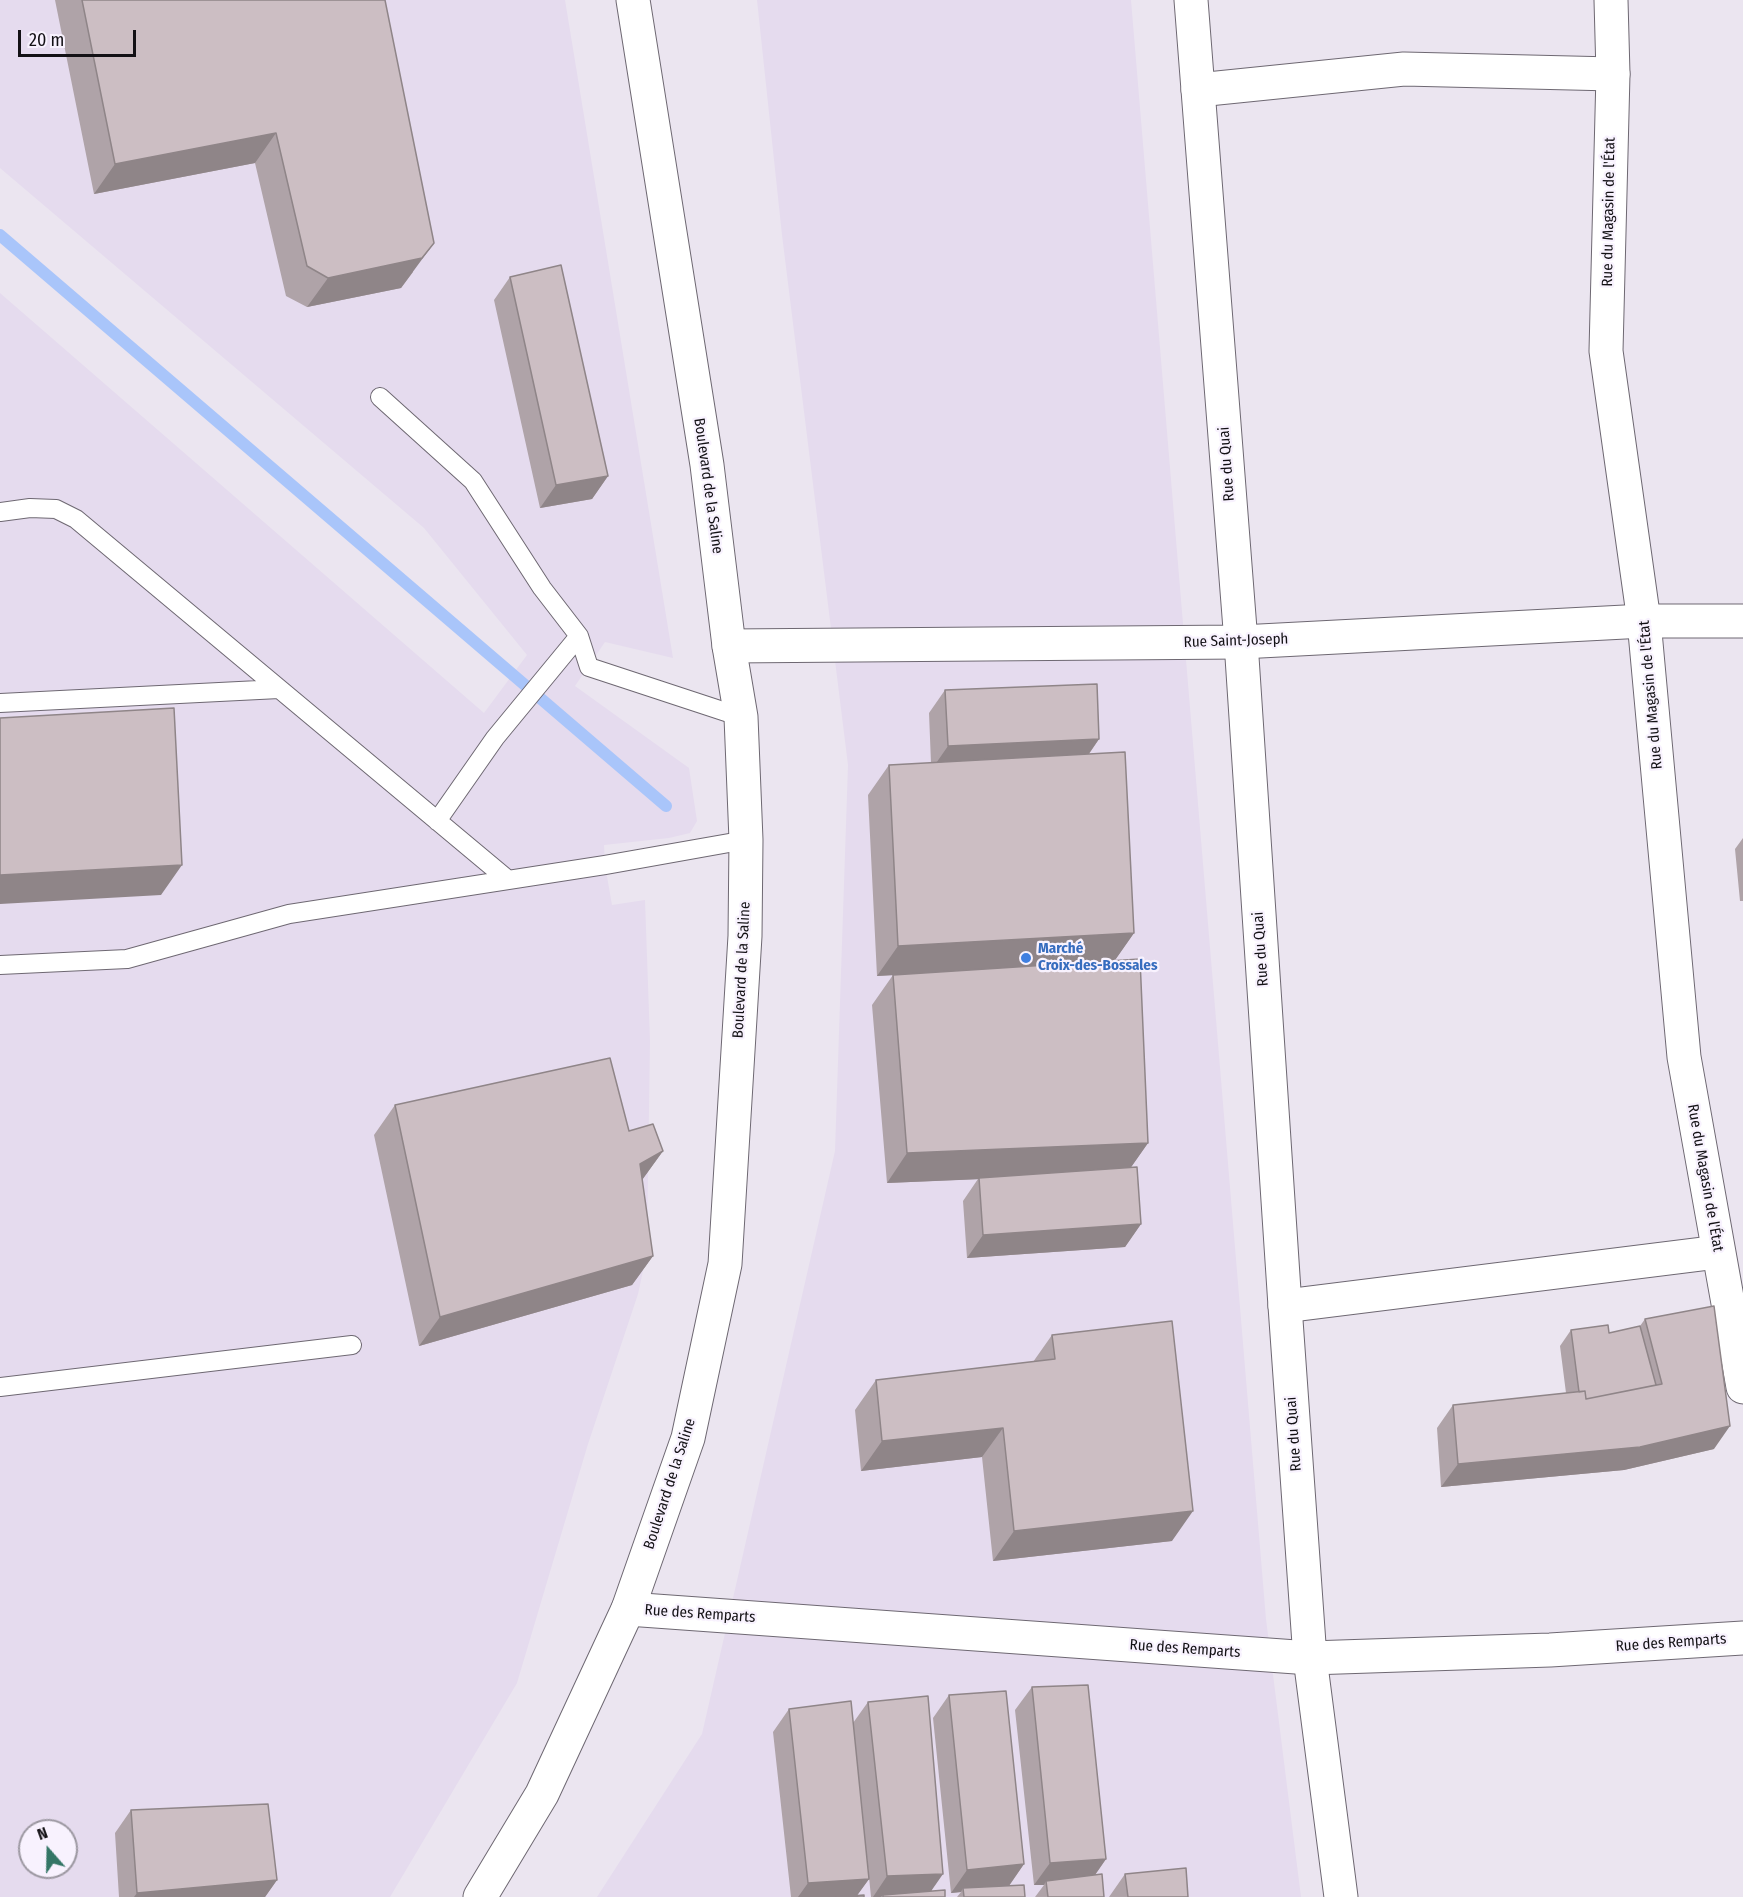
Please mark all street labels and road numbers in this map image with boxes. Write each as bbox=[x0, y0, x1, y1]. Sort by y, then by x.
street label: Rue du Magasin de l'État bbox=[1599, 137, 1619, 287]
street label: Boulevard de la Saline bbox=[690, 417, 726, 555]
street label: Rue du Quai bbox=[1215, 426, 1239, 502]
street label: Rue du Magasin de l'État bbox=[1636, 620, 1666, 770]
street label: Rue Saint-Joseph bbox=[1183, 630, 1289, 652]
street label: Boulevard de la Saline bbox=[729, 901, 755, 1039]
street label: Rue du Quai bbox=[1249, 911, 1273, 987]
street label: Rue du Magasin de l'État bbox=[1683, 1103, 1727, 1253]
street label: Rue du Quai bbox=[1282, 1396, 1306, 1472]
street label: Boulevard de la Saline bbox=[640, 1416, 700, 1552]
street label: Rue des Remparts bbox=[644, 1601, 756, 1627]
street label: Rue des Remparts bbox=[1615, 1630, 1727, 1656]
street label: Rue des Remparts bbox=[1129, 1636, 1241, 1662]

